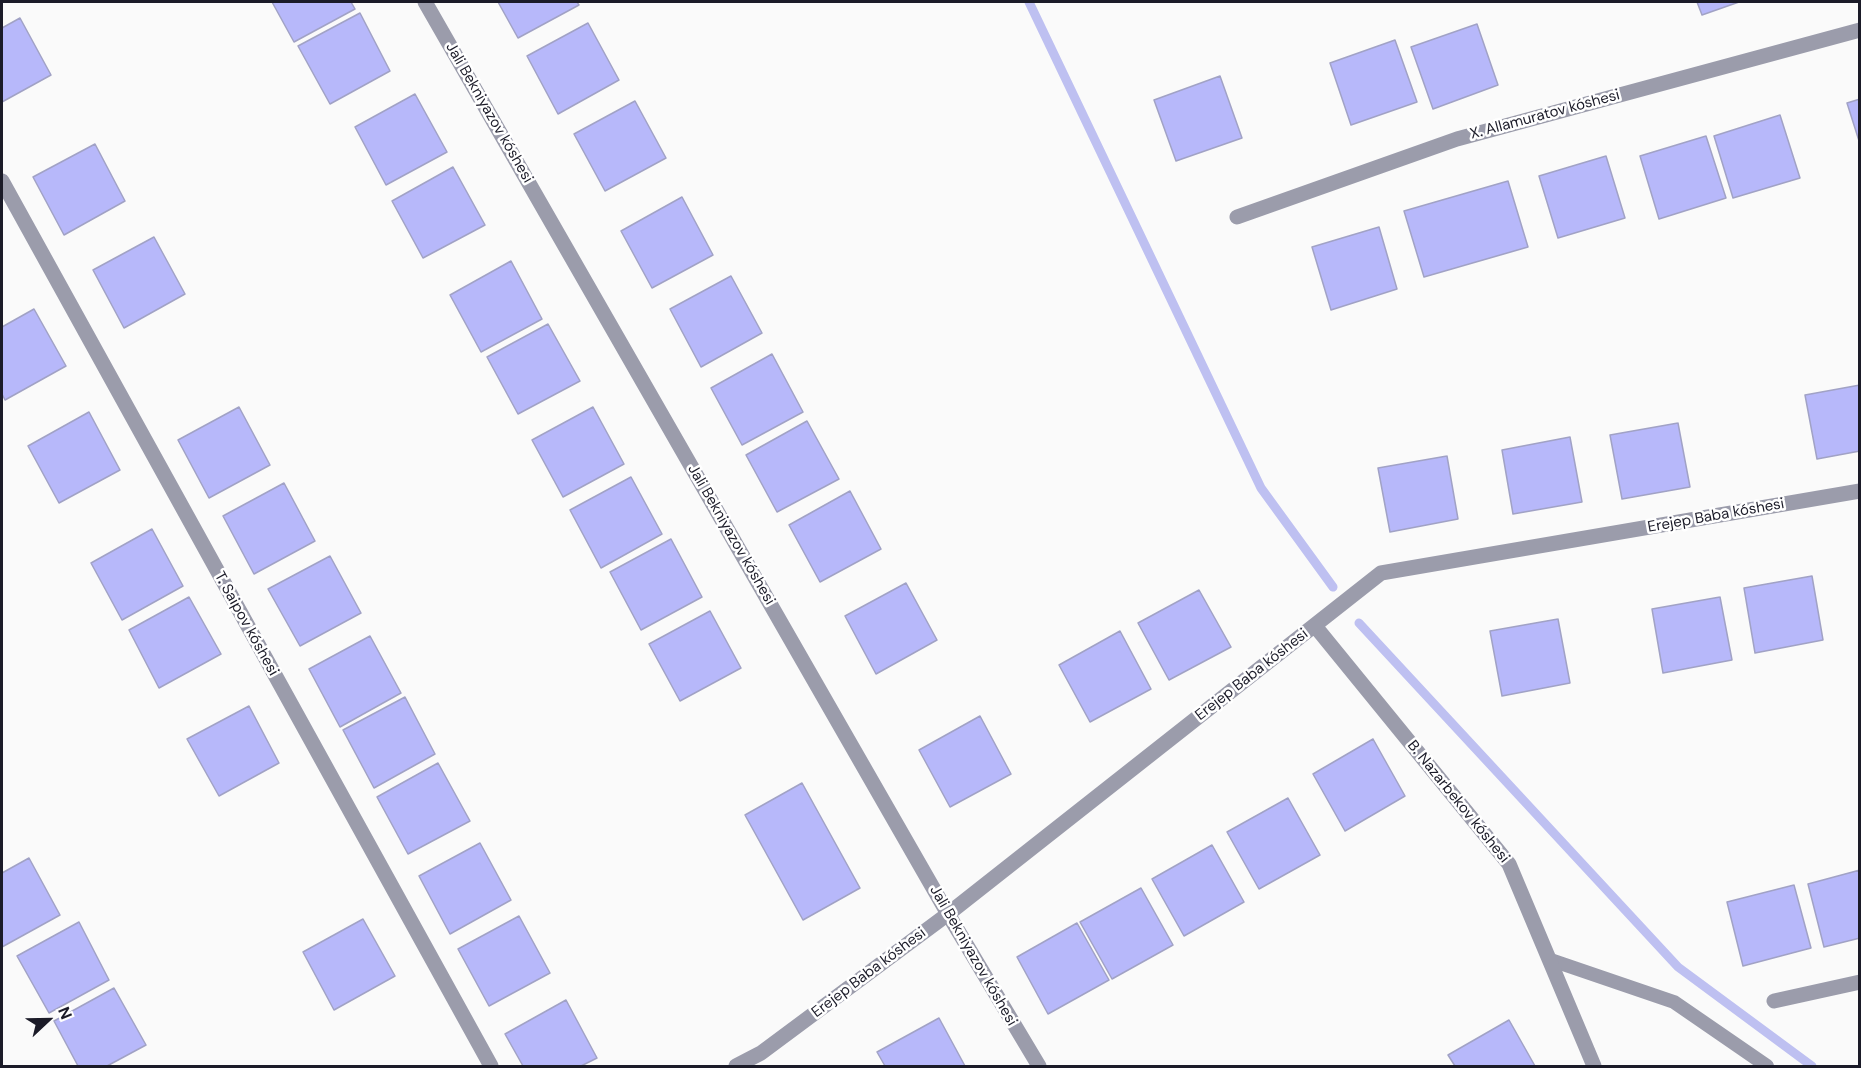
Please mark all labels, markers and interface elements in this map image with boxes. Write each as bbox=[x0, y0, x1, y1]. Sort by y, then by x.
street label: Jali Bekniyazov kóshesi bbox=[441, 40, 537, 186]
street label: X. Allamuratov kóshesi bbox=[1468, 86, 1622, 144]
street label: Jali Bekniyazov kóshesi bbox=[683, 462, 779, 608]
street label: Erejep Baba kóshesi bbox=[1646, 495, 1786, 537]
street label: T. Saipov kóshesi bbox=[210, 569, 282, 679]
street label: Erejep Baba kóshesi bbox=[1192, 625, 1312, 725]
street label: B. Nazarbekov kóshesi bbox=[1403, 737, 1513, 867]
street label: Jali Bekniyazov kóshesi bbox=[925, 883, 1021, 1029]
street label: Erejep Baba kóshesi bbox=[808, 924, 930, 1022]
north arrow bbox=[18, 990, 78, 1050]
text: N bbox=[53, 1004, 77, 1022]

